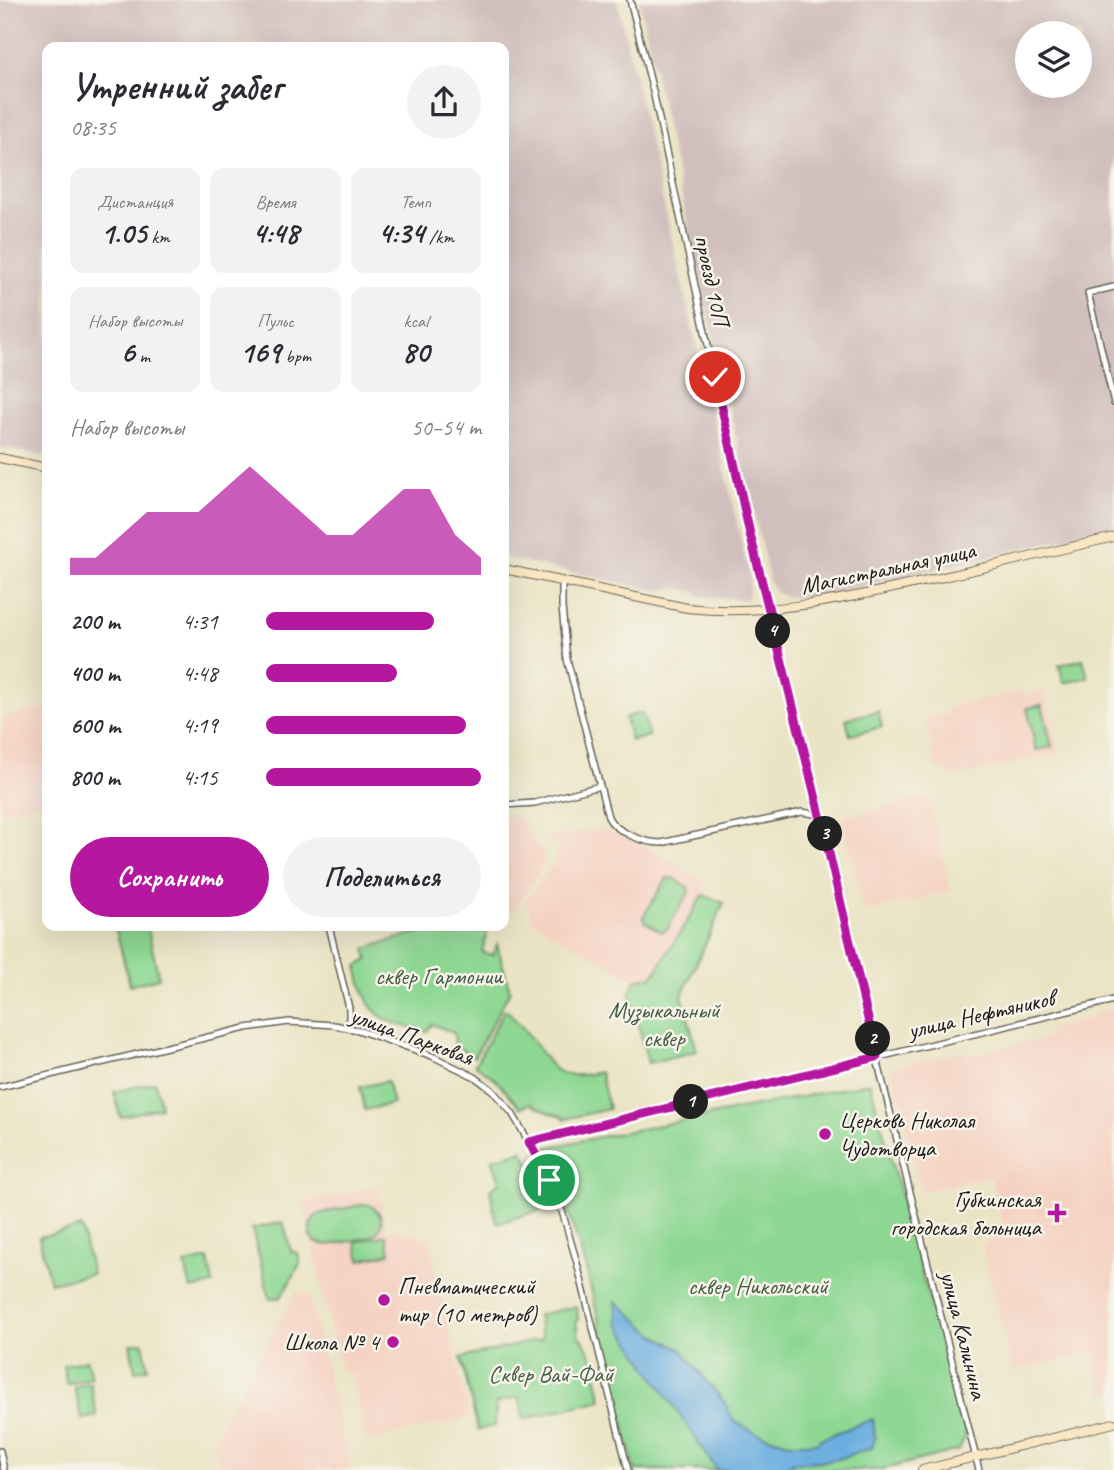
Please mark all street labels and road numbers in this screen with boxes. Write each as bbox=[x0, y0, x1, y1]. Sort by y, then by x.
street label: проезд 10П bbox=[688, 232, 737, 332]
street label: Магистральная улица bbox=[798, 535, 979, 601]
street label: улица Нефтяников bbox=[903, 981, 1063, 1046]
street label: улица Парковая bbox=[344, 999, 479, 1073]
street label: улица Калинина bbox=[933, 1266, 995, 1404]

